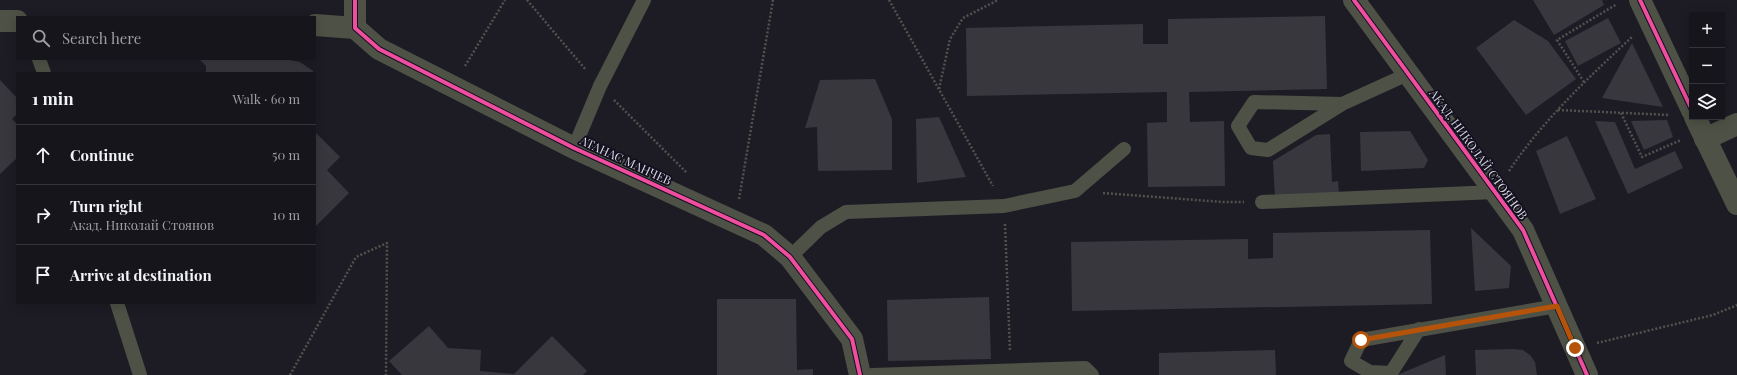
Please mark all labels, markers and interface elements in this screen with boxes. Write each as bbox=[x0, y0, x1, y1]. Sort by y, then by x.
map controls bbox=[1689, 12, 1725, 120]
button: + bbox=[1689, 12, 1725, 48]
search box bbox=[16, 16, 316, 60]
icon: search bbox=[30, 27, 52, 49]
text: Search here bbox=[62, 28, 141, 48]
button: − bbox=[1689, 48, 1725, 84]
button: layers bbox=[1689, 84, 1725, 120]
street label: АКАД. НИКОЛАЙ СТОЯНОВ bbox=[1426, 85, 1532, 222]
text: 1 min bbox=[32, 87, 74, 109]
text: Walk · 60 m bbox=[232, 90, 300, 107]
street label: АТАНАС МАНЧЕВ bbox=[577, 131, 674, 188]
icon: ahead bbox=[32, 144, 54, 166]
text: Continue bbox=[70, 145, 134, 165]
text: 50 m bbox=[272, 146, 300, 163]
text: Turn right bbox=[70, 196, 143, 216]
icon: right bbox=[32, 204, 54, 226]
text: 10 m bbox=[273, 206, 300, 223]
text: Акад. Николай Стоянов bbox=[70, 216, 214, 233]
icon: arrive bbox=[32, 264, 54, 286]
text: Arrive at destination bbox=[70, 265, 212, 285]
route start bbox=[1352, 331, 1370, 349]
route end bbox=[1566, 339, 1584, 357]

